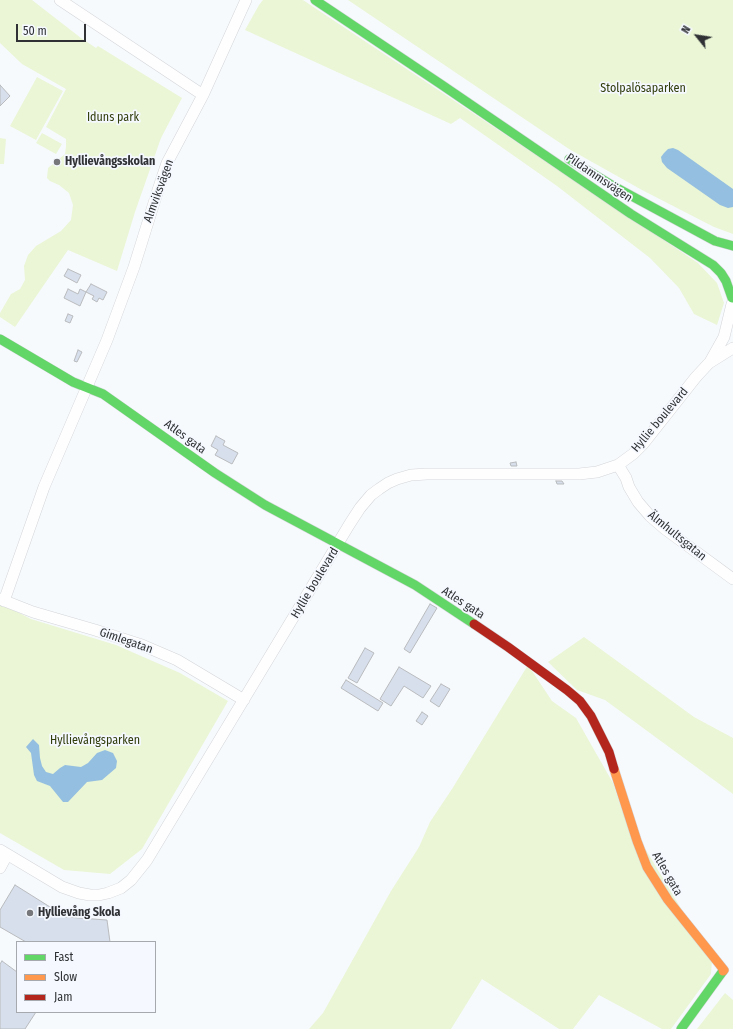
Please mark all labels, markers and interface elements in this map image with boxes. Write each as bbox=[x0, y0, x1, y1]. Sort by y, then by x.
scale bar bbox=[18, 16, 88, 42]
north arrow bbox=[677, 16, 717, 56]
text: 50 m bbox=[23, 24, 47, 38]
text: N bbox=[679, 24, 693, 36]
park label: Stolpalösaparken bbox=[600, 82, 686, 96]
park label: Iduns park bbox=[87, 111, 139, 125]
street label: Pildammsvägen bbox=[563, 151, 635, 205]
place label: Hyllievångsskolan bbox=[65, 155, 155, 169]
marker: Hyllievångsskolan bbox=[52, 157, 62, 167]
street label: Almviksvägen bbox=[141, 157, 177, 225]
street label: Hyllie boulevard bbox=[629, 385, 691, 455]
street label: Atles gata bbox=[161, 417, 209, 457]
street label: Älmhultsgatan bbox=[645, 508, 709, 564]
street label: Hyllie boulevard bbox=[288, 545, 342, 621]
street label: Atles gata bbox=[439, 584, 487, 622]
street label: Gimlegatan bbox=[97, 625, 155, 657]
park label: Hyllievångsparken bbox=[50, 734, 140, 748]
street label: Atles gata bbox=[649, 850, 685, 898]
place label: Hyllievång Skola bbox=[38, 906, 120, 920]
marker: Hyllievång Skola bbox=[25, 908, 35, 918]
legend bbox=[16, 941, 156, 1013]
text: Fast bbox=[54, 950, 73, 964]
text: Slow bbox=[54, 970, 77, 984]
text: Jam bbox=[54, 990, 72, 1004]

